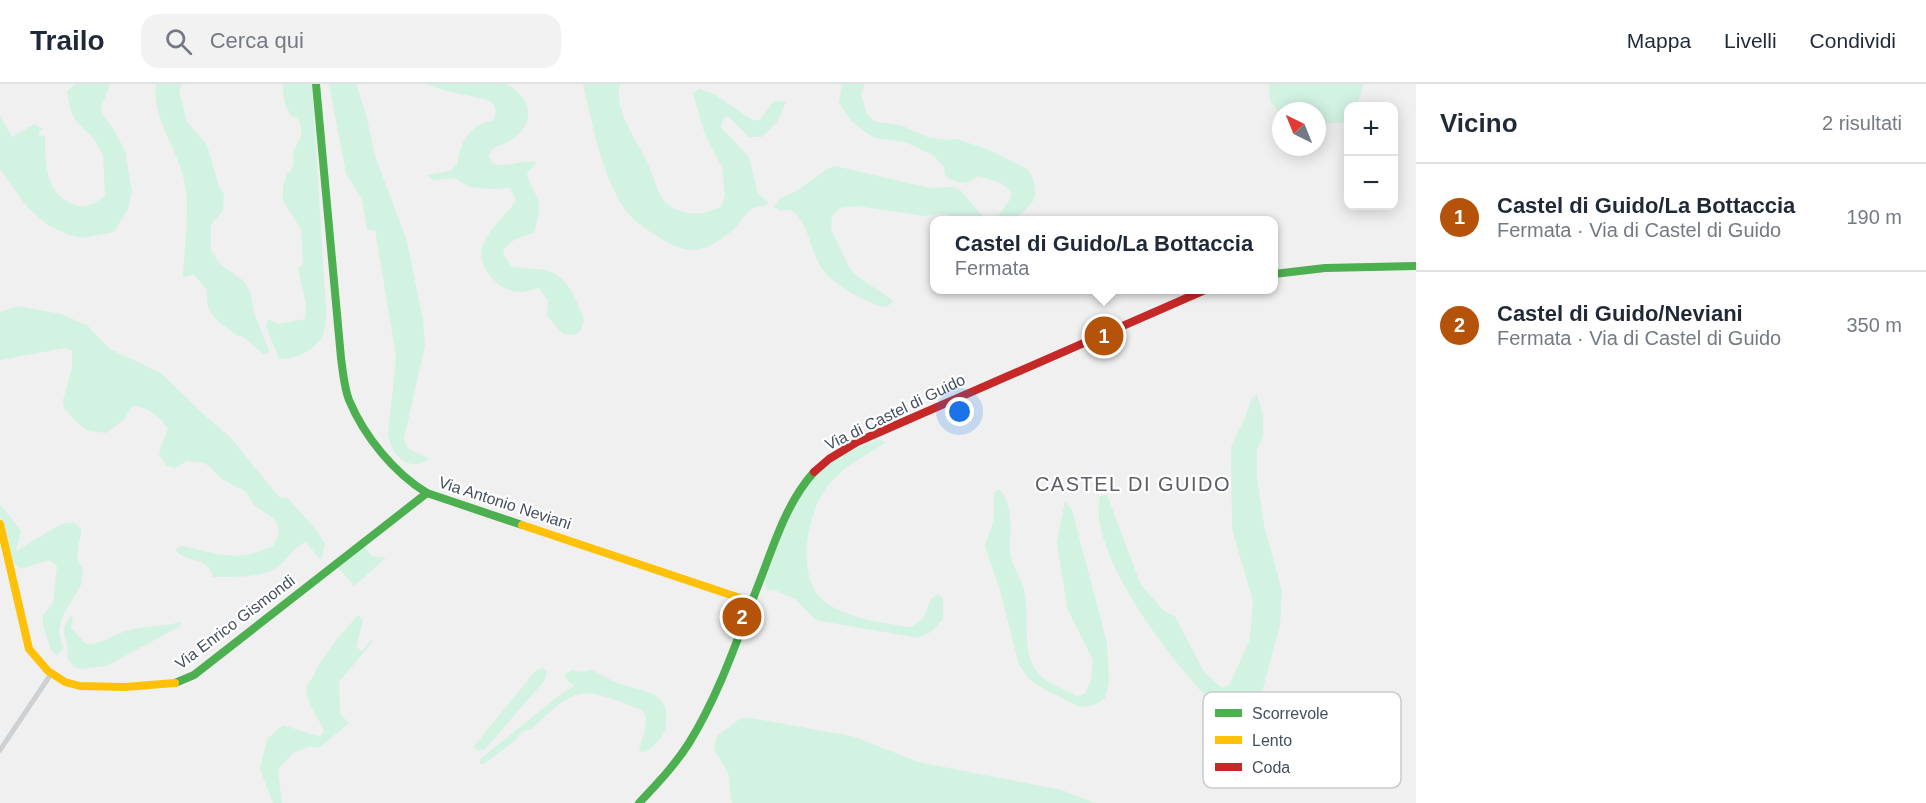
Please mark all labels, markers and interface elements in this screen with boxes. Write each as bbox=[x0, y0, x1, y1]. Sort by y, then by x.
search box bbox=[141, 14, 561, 68]
text: Trailo bbox=[30, 25, 105, 56]
icon: search bbox=[162, 25, 195, 58]
text: Cerca qui bbox=[210, 28, 304, 53]
text: Mappa bbox=[1627, 29, 1691, 52]
text: Livelli bbox=[1724, 29, 1777, 52]
text: Condividi bbox=[1810, 29, 1896, 52]
north arrow bbox=[1272, 102, 1326, 156]
map controls bbox=[1344, 102, 1398, 210]
button: + bbox=[1344, 102, 1398, 156]
text: Vicino bbox=[1440, 108, 1518, 138]
text: 2 risultati bbox=[1822, 112, 1902, 134]
button: − bbox=[1344, 156, 1398, 210]
text: Castel di Guido/La Bottaccia bbox=[1497, 193, 1795, 218]
text: 1 bbox=[1454, 206, 1465, 228]
text: 190 m bbox=[1846, 206, 1902, 228]
popup bbox=[930, 216, 1278, 294]
text: Fermata · Via di Castel di Guido bbox=[1497, 219, 1781, 241]
text: Castel di Guido/La Bottaccia bbox=[955, 231, 1253, 256]
text: Fermata bbox=[955, 257, 1029, 279]
text: Castel di Guido/Neviani bbox=[1497, 301, 1743, 326]
pin: 1 bbox=[1084, 314, 1124, 358]
text: 2 bbox=[1454, 314, 1465, 336]
text: 350 m bbox=[1846, 314, 1902, 336]
text: Fermata · Via di Castel di Guido bbox=[1497, 327, 1781, 349]
street label: Via di Castel di Guido bbox=[822, 371, 968, 453]
your location bbox=[945, 397, 974, 426]
district label: CASTEL DI GUIDO bbox=[1035, 473, 1231, 495]
street label: Via Antonio Neviani bbox=[437, 474, 573, 532]
street label: Via Enrico Gismondi bbox=[172, 572, 298, 672]
pin: 2 bbox=[722, 594, 762, 640]
legend bbox=[1203, 692, 1401, 788]
text: Scorrevole bbox=[1252, 705, 1329, 722]
text: Lento bbox=[1252, 732, 1292, 749]
text: Coda bbox=[1252, 759, 1290, 776]

